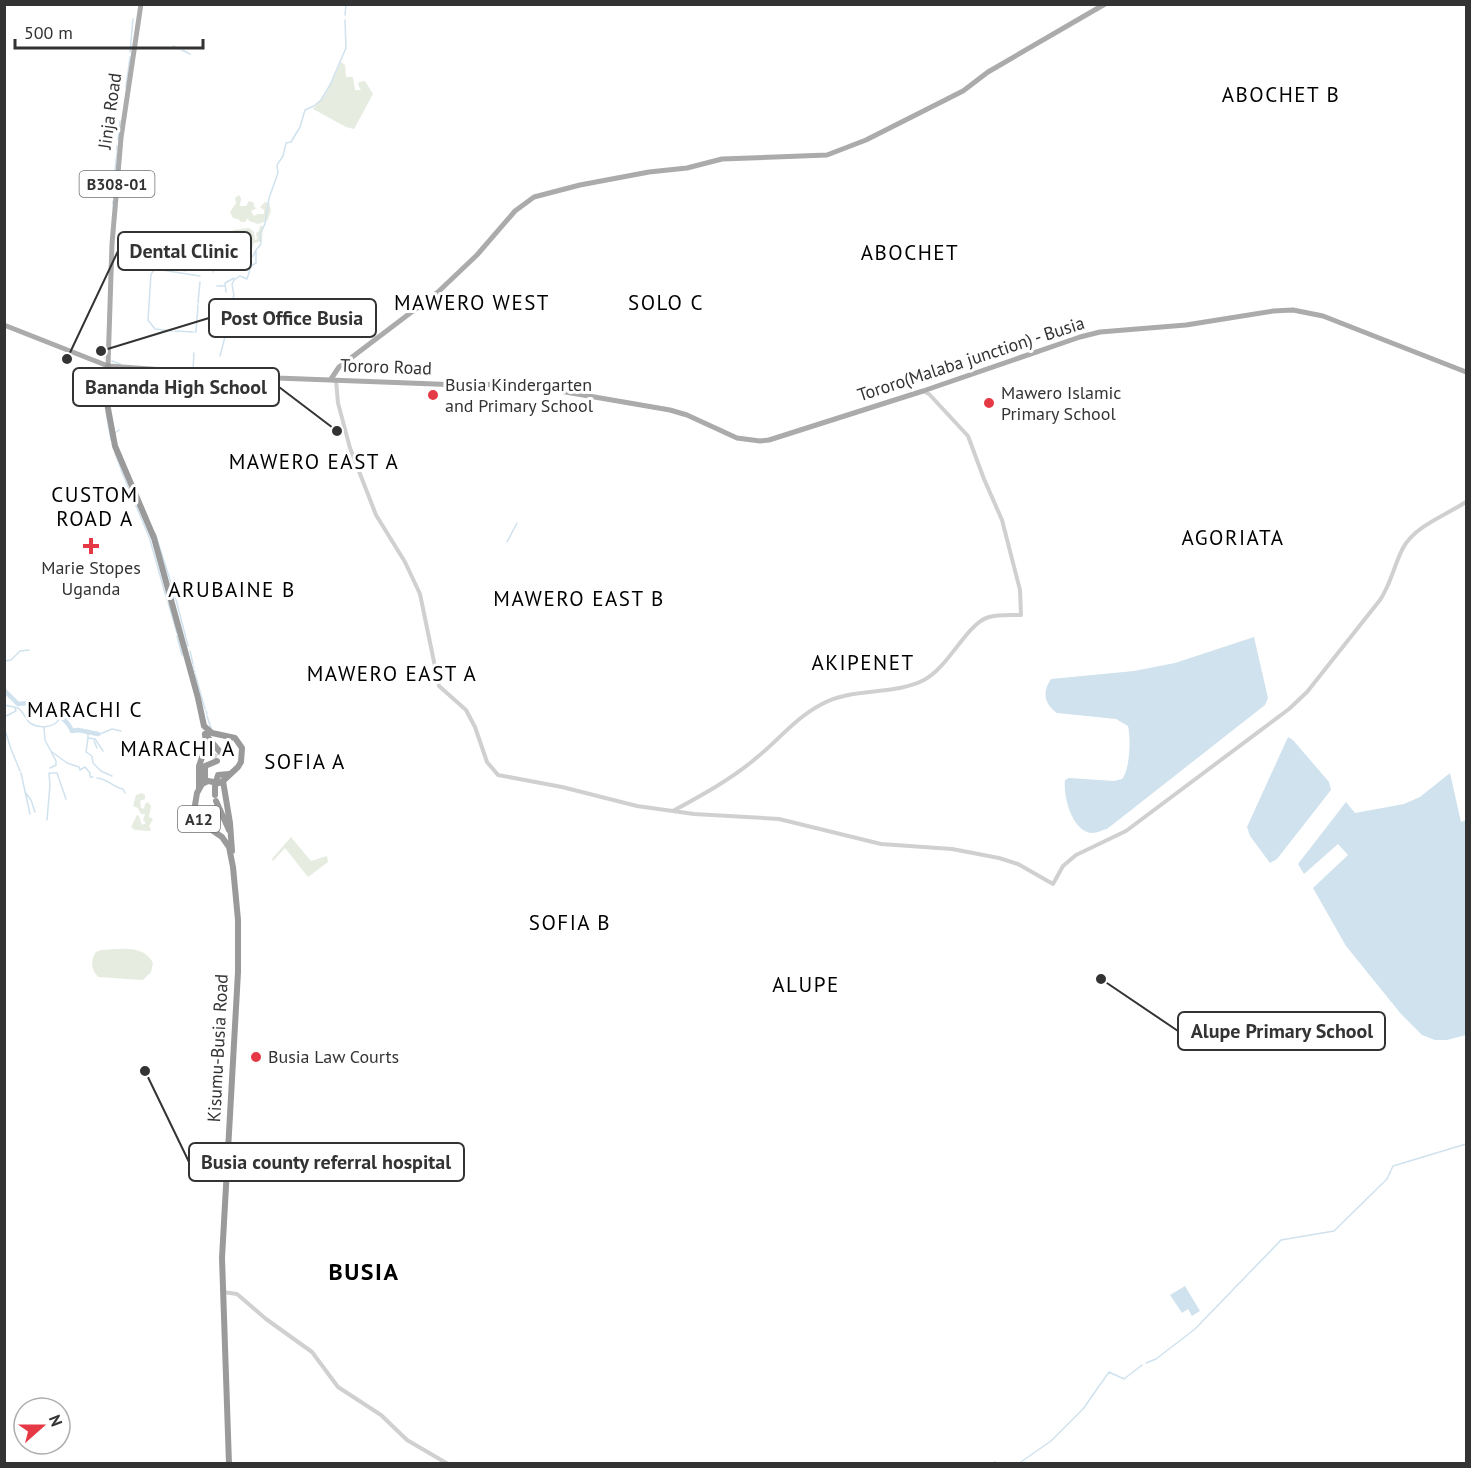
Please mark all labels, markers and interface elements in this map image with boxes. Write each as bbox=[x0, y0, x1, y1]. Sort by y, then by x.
scale bar bbox=[15, 12, 202, 50]
text: 500 m bbox=[24, 21, 73, 44]
street label: Jinja Road bbox=[93, 71, 126, 151]
district label: ABOCHET B bbox=[1222, 81, 1340, 108]
road number: B308-01 bbox=[80, 171, 154, 197]
callout: Dental Clinic bbox=[118, 232, 251, 270]
text: Dental Clinic bbox=[130, 238, 239, 264]
district label: ABOCHET bbox=[861, 239, 959, 266]
district label: MAWERO WEST bbox=[394, 289, 550, 316]
district label: SOLO C bbox=[628, 289, 704, 316]
callout: Post Office Busia bbox=[209, 299, 376, 337]
text: Post Office Busia bbox=[221, 305, 363, 331]
street label: Tororo(Malaba junction) - Busia bbox=[854, 311, 1087, 406]
street label: Tororo Road bbox=[340, 353, 432, 380]
callout: Bananda High School bbox=[73, 368, 279, 406]
place label: Busia Kindergarten and Primary School bbox=[445, 373, 594, 417]
text: Bananda High School bbox=[85, 374, 267, 400]
place label: Mawero Islamic Primary School bbox=[1001, 381, 1121, 425]
marker: Busia Kindergarten and Primary School bbox=[426, 388, 440, 402]
marker: Mawero Islamic Primary School bbox=[982, 396, 996, 410]
district label: MAWERO EAST A bbox=[229, 448, 399, 475]
district label: CUSTOM ROAD A bbox=[51, 481, 139, 532]
district label: AGORIATA bbox=[1182, 524, 1285, 551]
marker: Marie Stopes Uganda bbox=[82, 537, 100, 555]
place label: Marie Stopes Uganda bbox=[41, 556, 141, 600]
district label: ARUBAINE B bbox=[168, 576, 296, 603]
district label: MAWERO EAST B bbox=[493, 585, 665, 612]
district label: AKIPENET bbox=[811, 649, 915, 676]
district label: MAWERO EAST A bbox=[307, 660, 477, 687]
district label: MARACHI C bbox=[27, 696, 143, 723]
district label: MARACHI A bbox=[120, 735, 236, 762]
district label: SOFIA A bbox=[264, 748, 346, 775]
road number: A12 bbox=[178, 806, 220, 832]
district label: SOFIA B bbox=[529, 909, 611, 936]
district label: ALUPE bbox=[772, 971, 840, 998]
street label: Kisumu-Busia Road bbox=[202, 973, 233, 1123]
callout: Alupe Primary School bbox=[1178, 1012, 1385, 1050]
text: Alupe Primary School bbox=[1191, 1018, 1373, 1044]
place label: Busia Law Courts bbox=[268, 1045, 399, 1068]
marker: Busia Law Courts bbox=[249, 1050, 263, 1064]
callout: Busia county referral hospital bbox=[189, 1143, 464, 1181]
text: Busia county referral hospital bbox=[201, 1149, 451, 1175]
district label: BUSIA bbox=[329, 1256, 399, 1287]
north arrow bbox=[12, 1396, 72, 1456]
text: N bbox=[45, 1412, 67, 1429]

